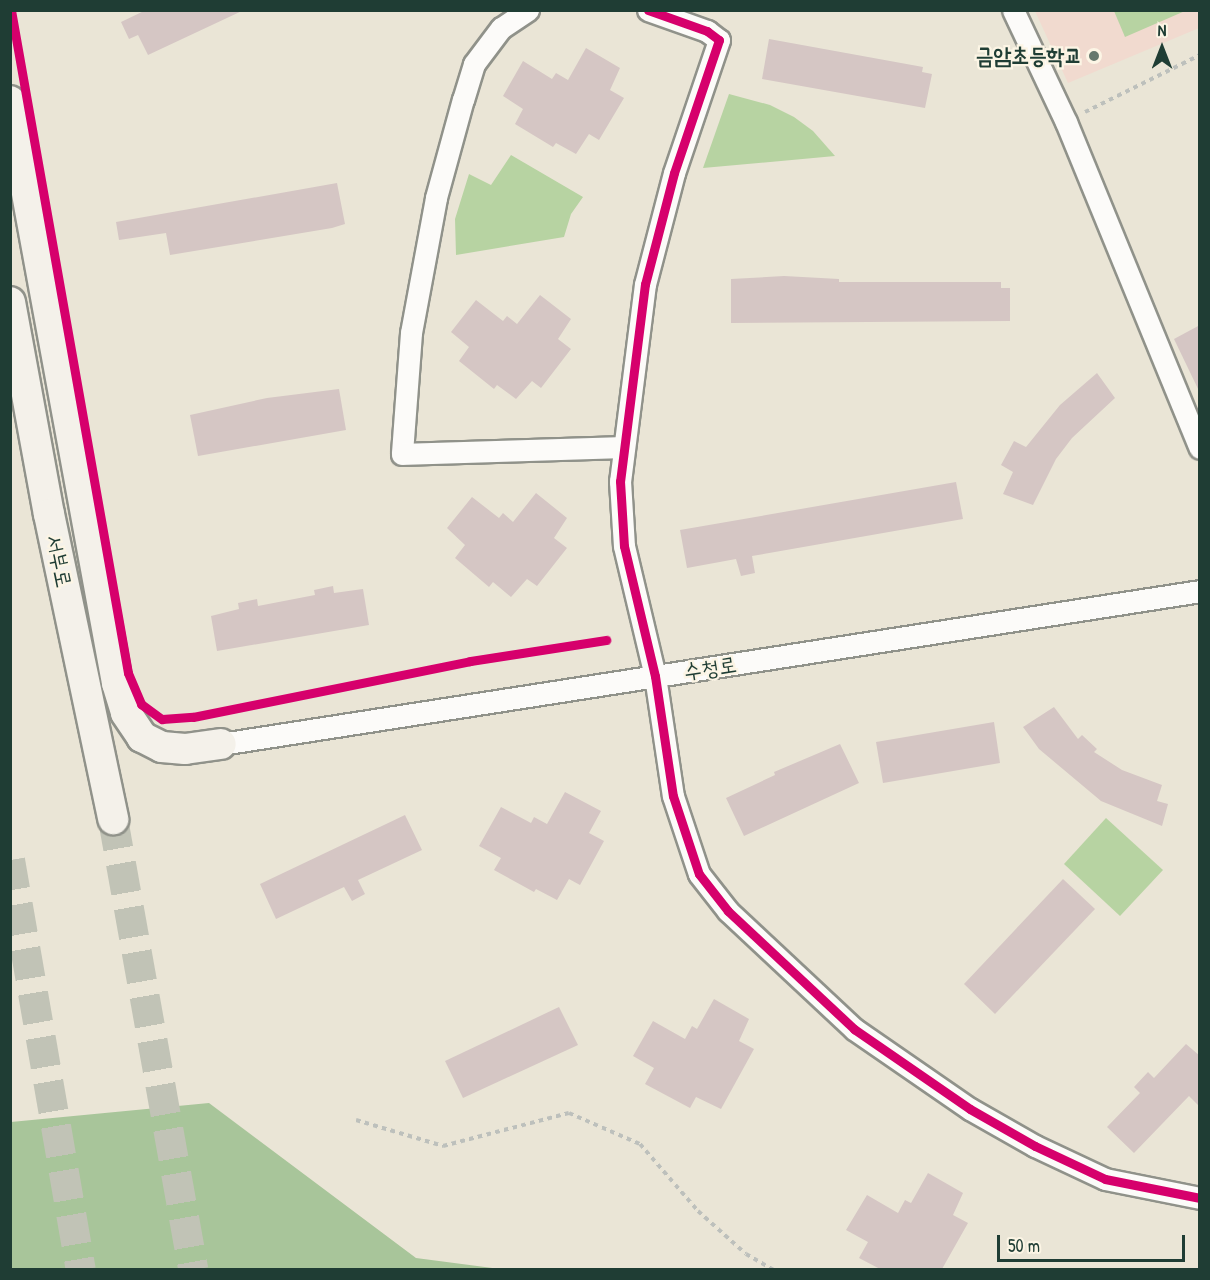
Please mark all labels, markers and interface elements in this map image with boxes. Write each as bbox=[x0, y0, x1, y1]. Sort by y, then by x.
north arrow bbox=[1132, 18, 1192, 78]
text: N bbox=[1158, 19, 1166, 41]
place label: 금암초등학교 bbox=[976, 43, 1082, 69]
marker: 금암초등학교 bbox=[1087, 49, 1101, 63]
street label: 서부로 bbox=[41, 532, 77, 590]
street label: 수청로 bbox=[682, 651, 738, 685]
scale bar bbox=[1000, 1223, 1188, 1261]
text: 50 m bbox=[1008, 1233, 1040, 1258]

